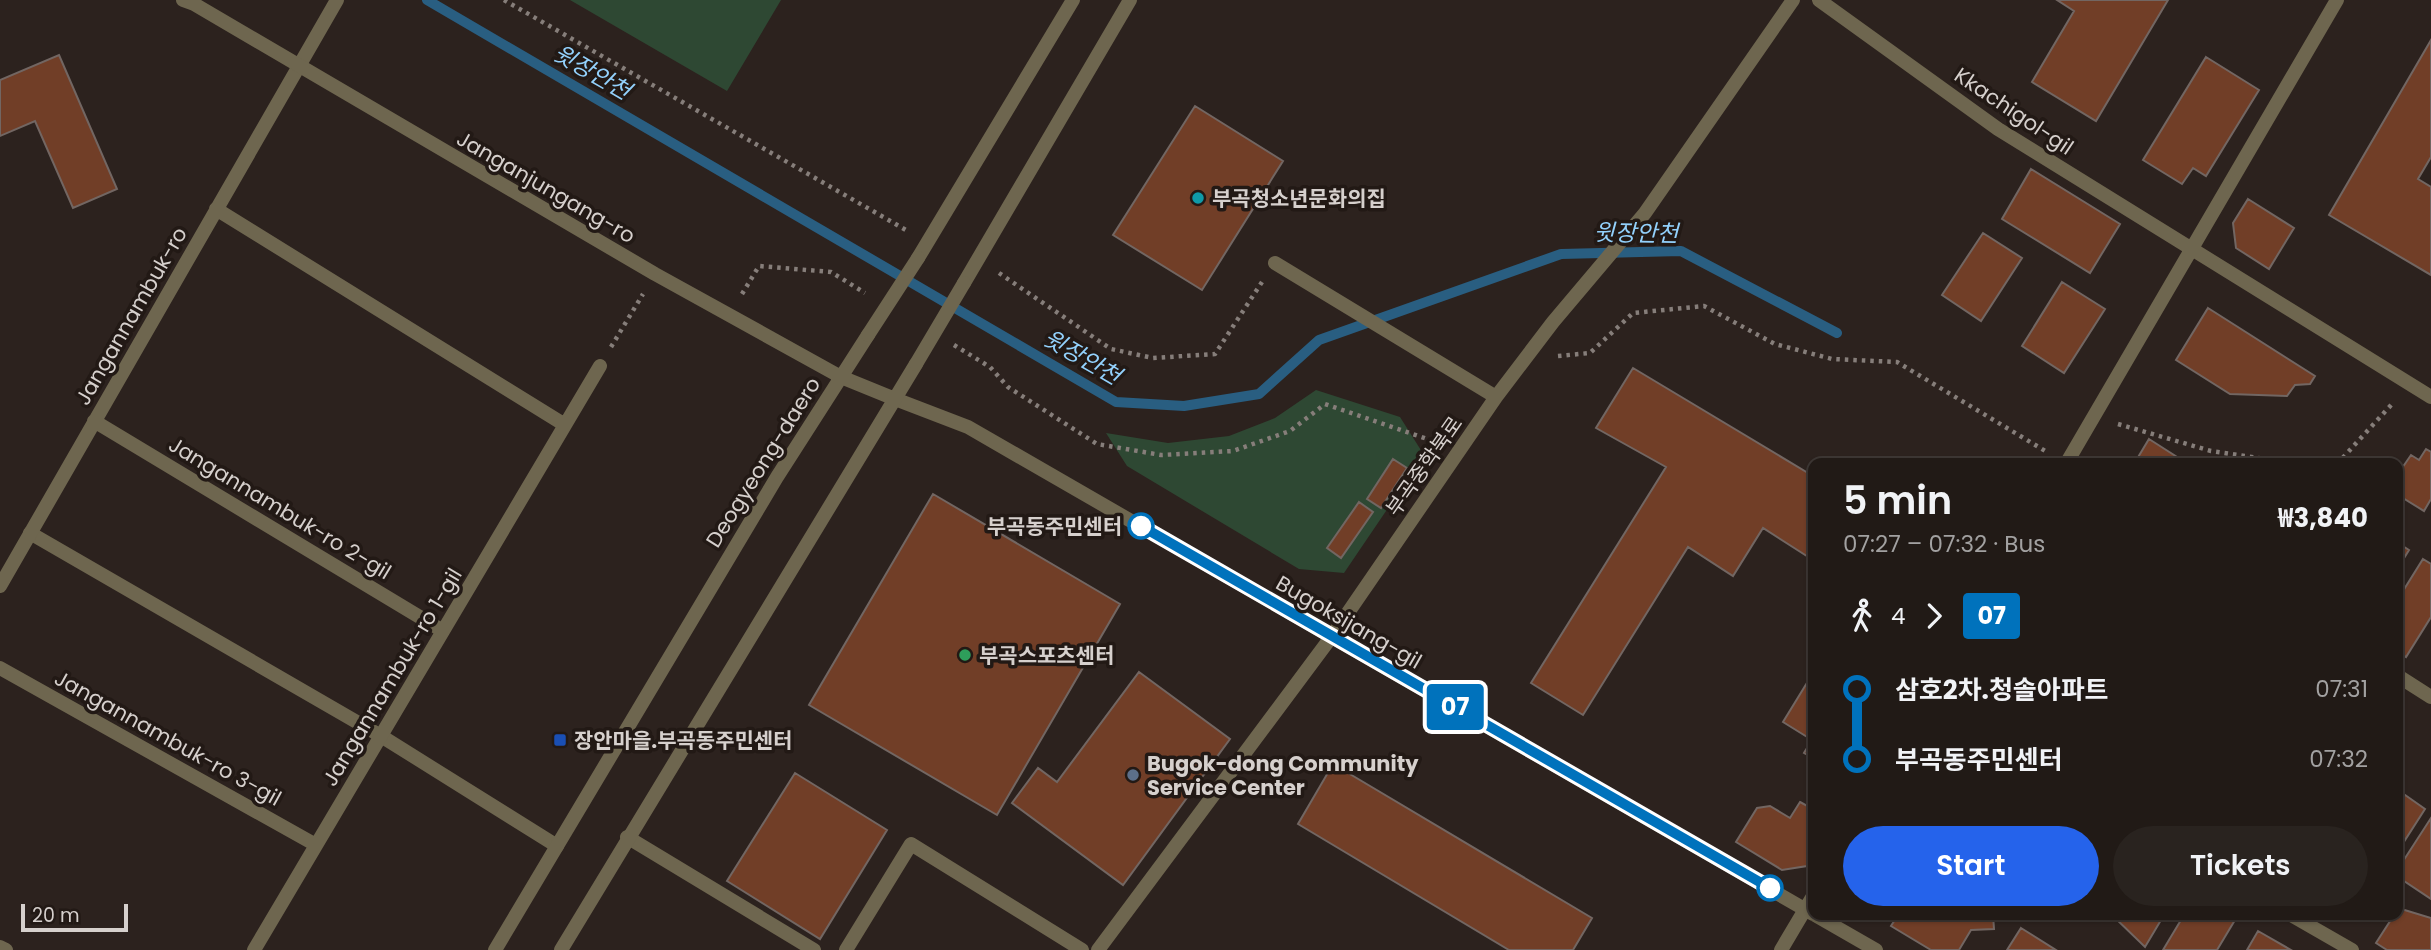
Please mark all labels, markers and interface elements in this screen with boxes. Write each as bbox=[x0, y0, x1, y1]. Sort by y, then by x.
water label: 윗장안천 bbox=[547, 37, 639, 108]
street label: Kkachigol-gil bbox=[1949, 60, 2079, 162]
street label: Janganjungang-ro bbox=[451, 124, 641, 250]
place label: 부곡청소년문화의집 bbox=[1212, 184, 1386, 213]
marker: 부곡청소년문화의집 bbox=[1190, 190, 1206, 206]
water label: 윗장안천 bbox=[1593, 216, 1681, 250]
street label: Jangannambuk-ro bbox=[68, 222, 194, 410]
water label: 윗장안천 bbox=[1037, 322, 1129, 393]
street label: Deogyeong-daero bbox=[699, 371, 827, 553]
street label: 부곡중학북로 bbox=[1379, 410, 1469, 522]
street label: Jangannambuk-ro 2-gil bbox=[163, 430, 397, 586]
text: 5 min bbox=[1843, 474, 1952, 527]
text: ₩3,840 bbox=[2278, 500, 2368, 536]
place label: 부곡동주민센터 bbox=[987, 512, 1122, 541]
marker: 부곡동주민센터 bbox=[1128, 513, 1154, 539]
text: 07:27 – 07:32 · Bus bbox=[1843, 528, 2045, 560]
street label: Jangannambuk-ro 1-gil bbox=[315, 563, 469, 791]
street label: Bugoksijang-gil bbox=[1271, 568, 1427, 676]
icon: walk bbox=[1843, 597, 1881, 635]
icon: forward bbox=[1915, 597, 1953, 635]
text: 07 bbox=[1977, 599, 2006, 632]
text: 4 bbox=[1891, 600, 1905, 632]
place label: 부곡스포츠센터 bbox=[979, 641, 1114, 670]
marker: 부곡스포츠센터 bbox=[957, 647, 973, 663]
street label: Jangannambuk-ro 3-gil bbox=[49, 663, 287, 813]
text: 삼호2차.청솔아파트 bbox=[1895, 672, 2109, 708]
text: 07:31 bbox=[2315, 673, 2368, 705]
line badge: 07 bbox=[1424, 684, 1486, 730]
text: 07 bbox=[1441, 690, 1469, 723]
place label: 장안마을.부곡동주민센터 bbox=[574, 726, 792, 755]
marker: 장안마을.부곡동주민센터 bbox=[552, 732, 568, 748]
text: 부곡동주민센터 bbox=[1895, 742, 2062, 778]
text: 07:32 bbox=[2309, 743, 2368, 775]
place label: Bugok-dong Community Service Center bbox=[1147, 749, 1419, 802]
marker: Bugok-dong Community Service Center bbox=[1125, 767, 1141, 783]
button: Start bbox=[1843, 826, 2099, 906]
button: Tickets bbox=[2113, 826, 2368, 906]
unlabelled marker bbox=[1757, 875, 1783, 901]
scale bar bbox=[21, 901, 128, 933]
text: 20 m bbox=[32, 902, 80, 929]

